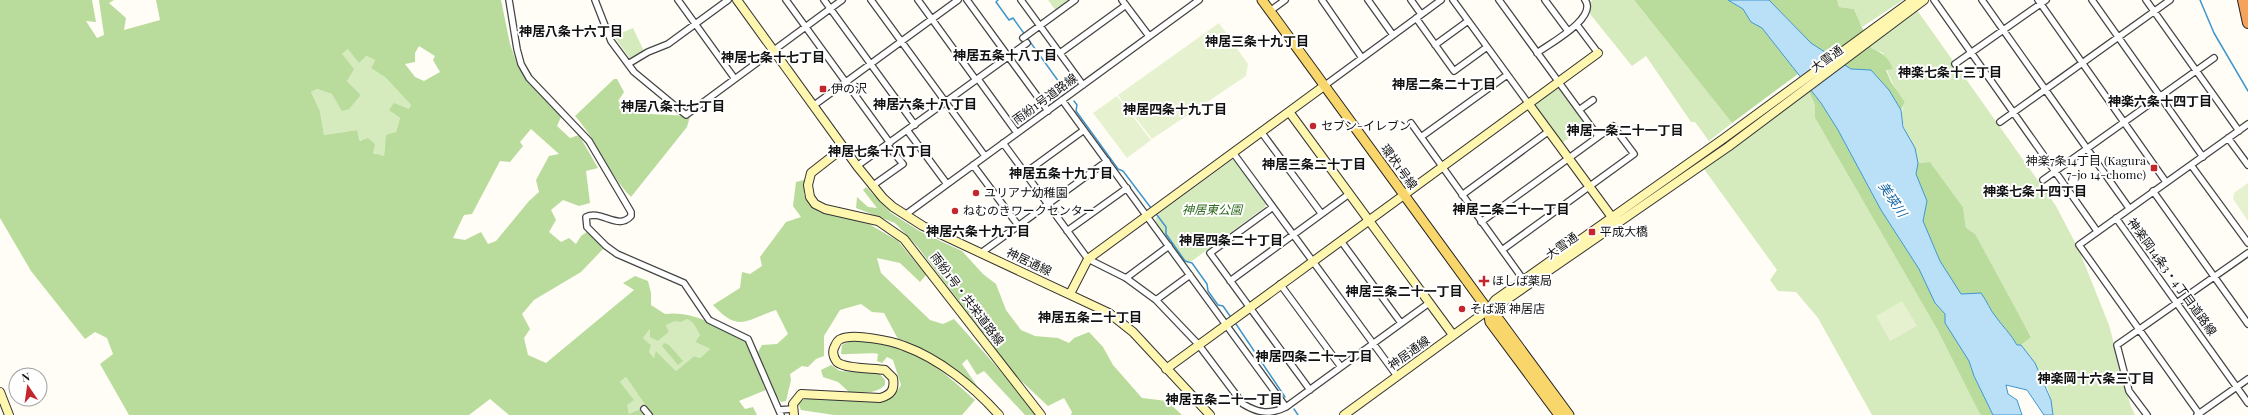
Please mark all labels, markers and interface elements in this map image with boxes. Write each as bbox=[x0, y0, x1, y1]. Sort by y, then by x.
district label: 神居八条十六丁目 bbox=[519, 22, 623, 39]
district label: 神居三条十九丁目 bbox=[1205, 32, 1309, 49]
street label: 大雪通 bbox=[1807, 41, 1846, 75]
district label: 神居五条十八丁目 bbox=[953, 46, 1057, 63]
district label: 神居七条十七丁目 bbox=[721, 48, 825, 65]
district label: 神楽七条十三丁目 bbox=[1898, 63, 2002, 80]
street label: 雨紛1号道路線 bbox=[1009, 69, 1080, 127]
district label: 神居二条二十丁目 bbox=[1392, 75, 1496, 92]
place label: 伊の沢 bbox=[831, 80, 867, 96]
marker: 伊の沢 bbox=[818, 84, 828, 94]
district label: 神楽六条十四丁目 bbox=[2108, 92, 2212, 109]
district label: 神居六条十八丁目 bbox=[873, 95, 977, 112]
district label: 神居八条十七丁目 bbox=[621, 97, 725, 114]
district label: 神居四条十九丁目 bbox=[1123, 100, 1227, 117]
place label: セブン-イレブン bbox=[1321, 117, 1411, 133]
marker: セブン-イレブン bbox=[1308, 121, 1318, 131]
district label: 神居一条二十一丁目 bbox=[1566, 121, 1684, 138]
street label: 環状1号線 bbox=[1378, 140, 1422, 192]
district label: 神居七条十八丁目 bbox=[828, 142, 932, 159]
place label: 神楽7条14丁目 (Kagura 7-jo 14-chome) bbox=[2026, 152, 2146, 182]
district label: 神居三条二十丁目 bbox=[1262, 155, 1366, 172]
marker: 神楽7条14丁目 (Kagura 7-jo 14-chome) bbox=[2149, 163, 2159, 173]
district label: 神居五条十九丁目 bbox=[1009, 164, 1113, 181]
water label: 美瑛川 bbox=[1875, 178, 1912, 221]
district label: 神楽七条十四丁目 bbox=[1983, 182, 2087, 199]
place label: ユリアナ幼稚園 bbox=[984, 184, 1068, 200]
marker: ユリアナ幼稚園 bbox=[971, 188, 981, 198]
district label: 神居二条二十一丁目 bbox=[1452, 200, 1570, 217]
park label: 神居東公園 bbox=[1182, 201, 1244, 217]
place label: ねむのきワークセンター bbox=[963, 202, 1095, 218]
marker: ねむのきワークセンター bbox=[950, 206, 960, 216]
street label: 神楽岡14条3・4丁目道路線 bbox=[2125, 214, 2221, 338]
district label: 神居六条十九丁目 bbox=[926, 222, 1030, 239]
place label: 平成大橋 bbox=[1600, 223, 1648, 239]
marker: 平成大橋 bbox=[1587, 227, 1597, 237]
street label: 大雪通 bbox=[1542, 228, 1581, 262]
district label: 神居四条二十丁目 bbox=[1179, 231, 1283, 248]
street label: 神居通線 bbox=[1004, 244, 1055, 278]
street label: 雨紛1号・共栄道路線 bbox=[928, 249, 1008, 348]
place label: ほしば薬局 bbox=[1492, 272, 1552, 288]
marker: ほしば薬局 bbox=[1479, 276, 1489, 286]
district label: 神居三条二十一丁目 bbox=[1345, 282, 1463, 299]
place label: そば源 神居店 bbox=[1470, 300, 1545, 316]
marker: そば源 神居店 bbox=[1457, 304, 1467, 314]
district label: 神居五条二十丁目 bbox=[1038, 308, 1142, 325]
street label: 神居通線 bbox=[1384, 332, 1433, 373]
district label: 神居四条二十一丁目 bbox=[1255, 347, 1373, 364]
north arrow bbox=[8, 367, 48, 407]
text: N bbox=[20, 369, 31, 385]
district label: 神楽岡十六条三丁目 bbox=[2037, 369, 2155, 386]
district label: 神居五条二十一丁目 bbox=[1165, 390, 1283, 407]

